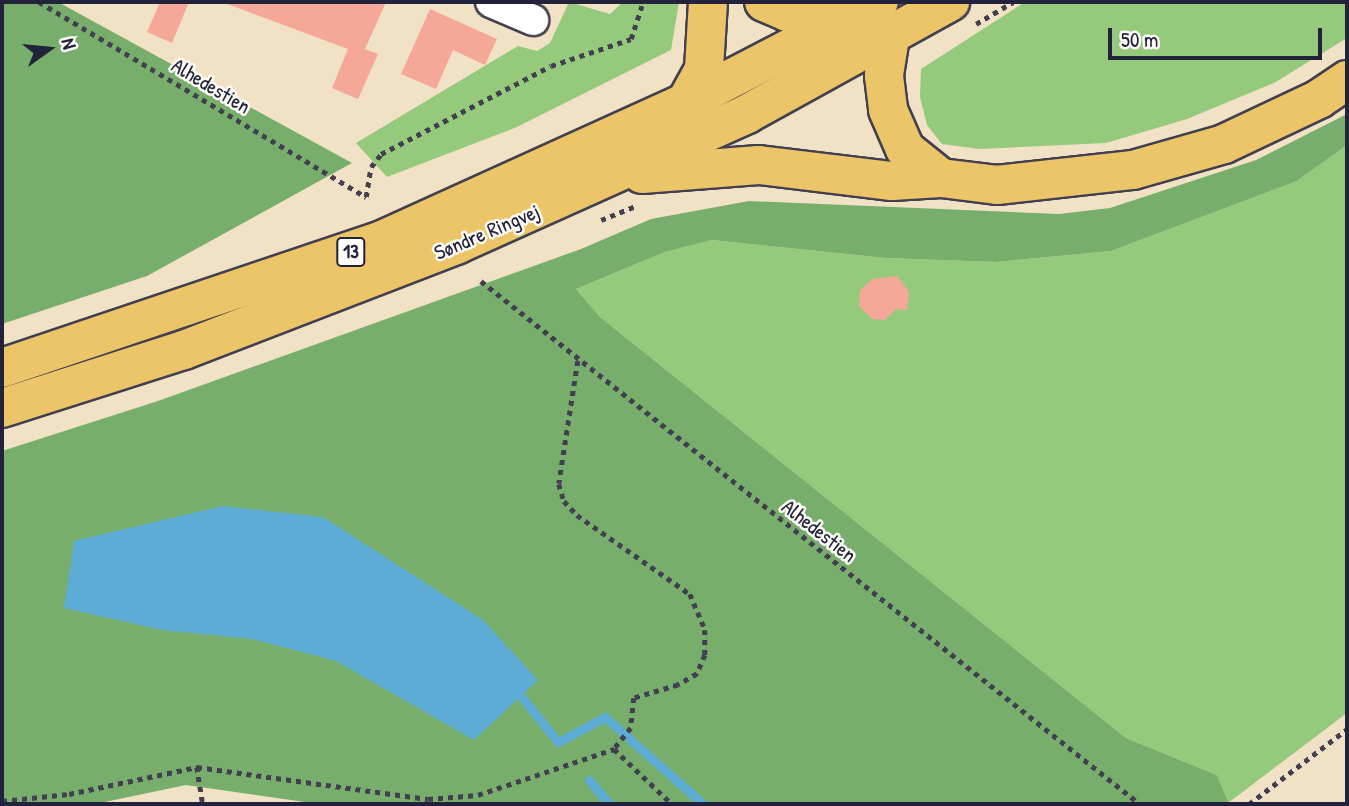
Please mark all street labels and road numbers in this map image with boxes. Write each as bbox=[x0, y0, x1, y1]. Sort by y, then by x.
street label: Alhedestien bbox=[167, 53, 255, 119]
street label: Søndre Ringvej bbox=[430, 198, 544, 266]
road number: 13 bbox=[335, 236, 367, 268]
street label: Alhedestien bbox=[777, 494, 861, 568]

